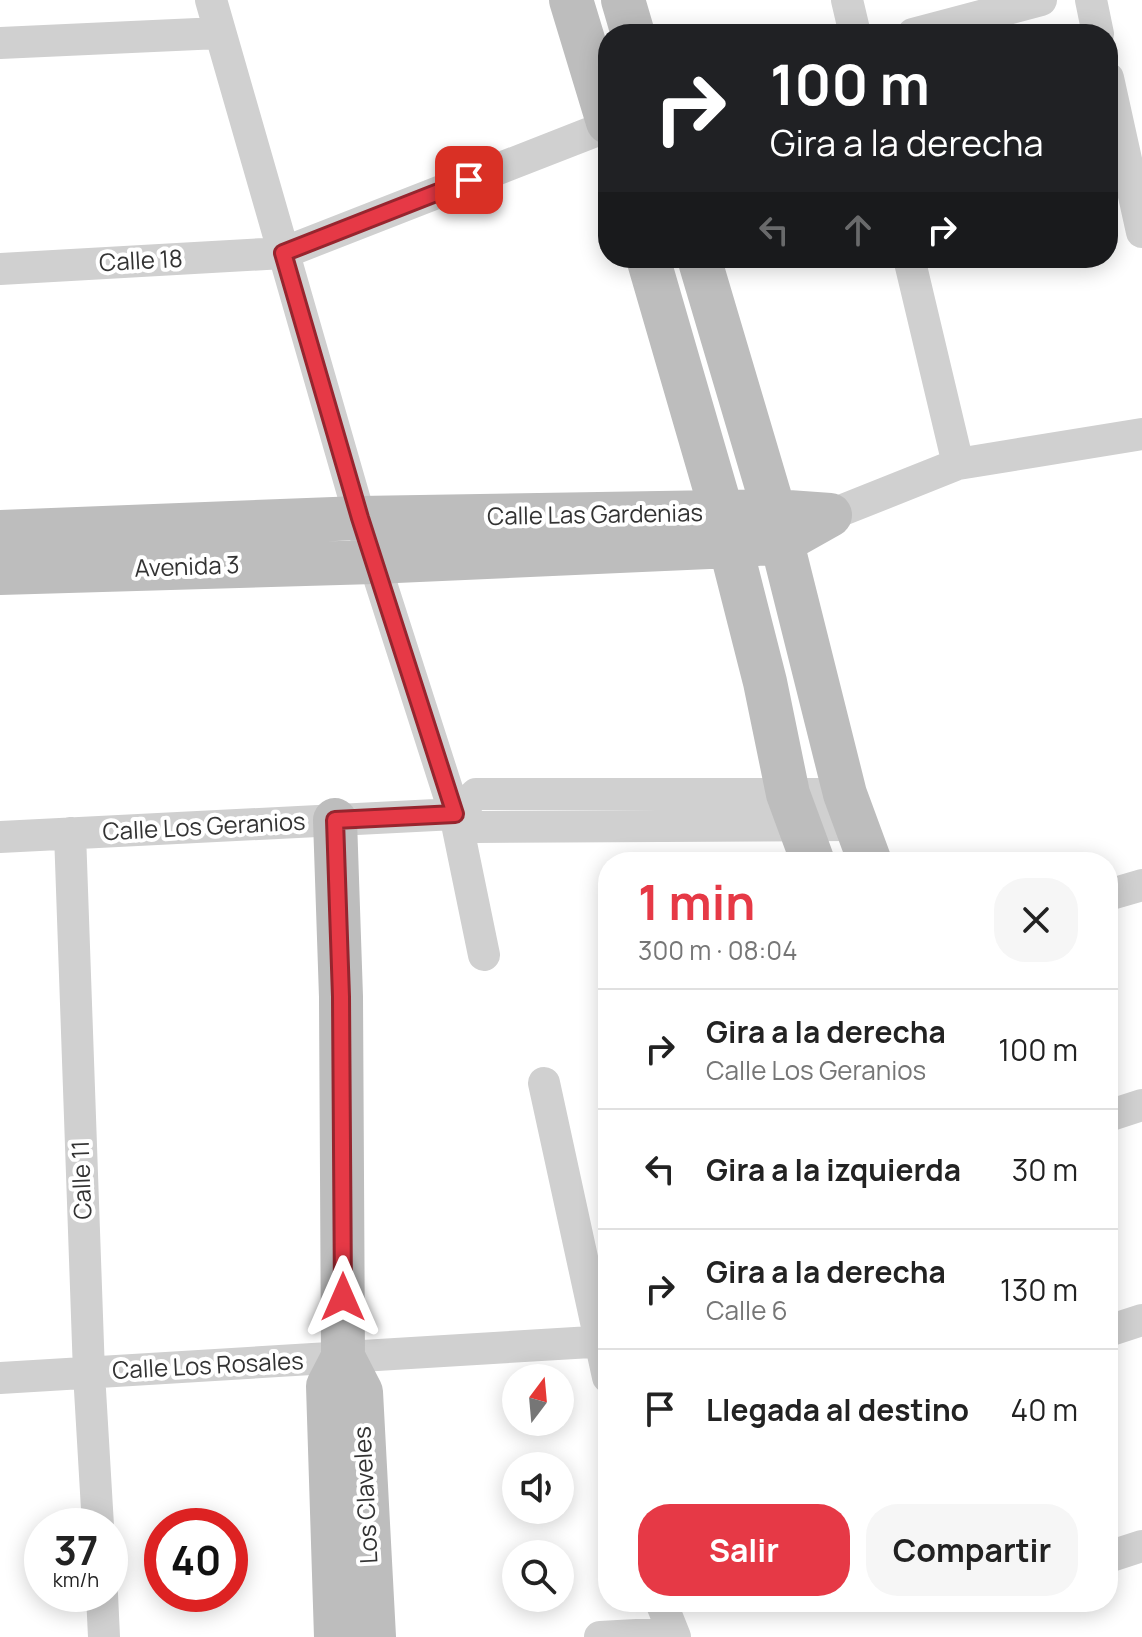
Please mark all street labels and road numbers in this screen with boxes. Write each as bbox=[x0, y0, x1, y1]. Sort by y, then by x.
street label: Calle 18 bbox=[98, 241, 184, 278]
street label: Calle Las Gardenias bbox=[487, 495, 703, 532]
street label: Avenida 3 bbox=[134, 547, 240, 584]
street label: Calle Los Geranios bbox=[102, 804, 306, 847]
street label: Calle 11 bbox=[63, 1140, 98, 1220]
street label: Calle Los Rosales bbox=[111, 1343, 304, 1386]
street label: Los Claveles bbox=[344, 1426, 385, 1565]

